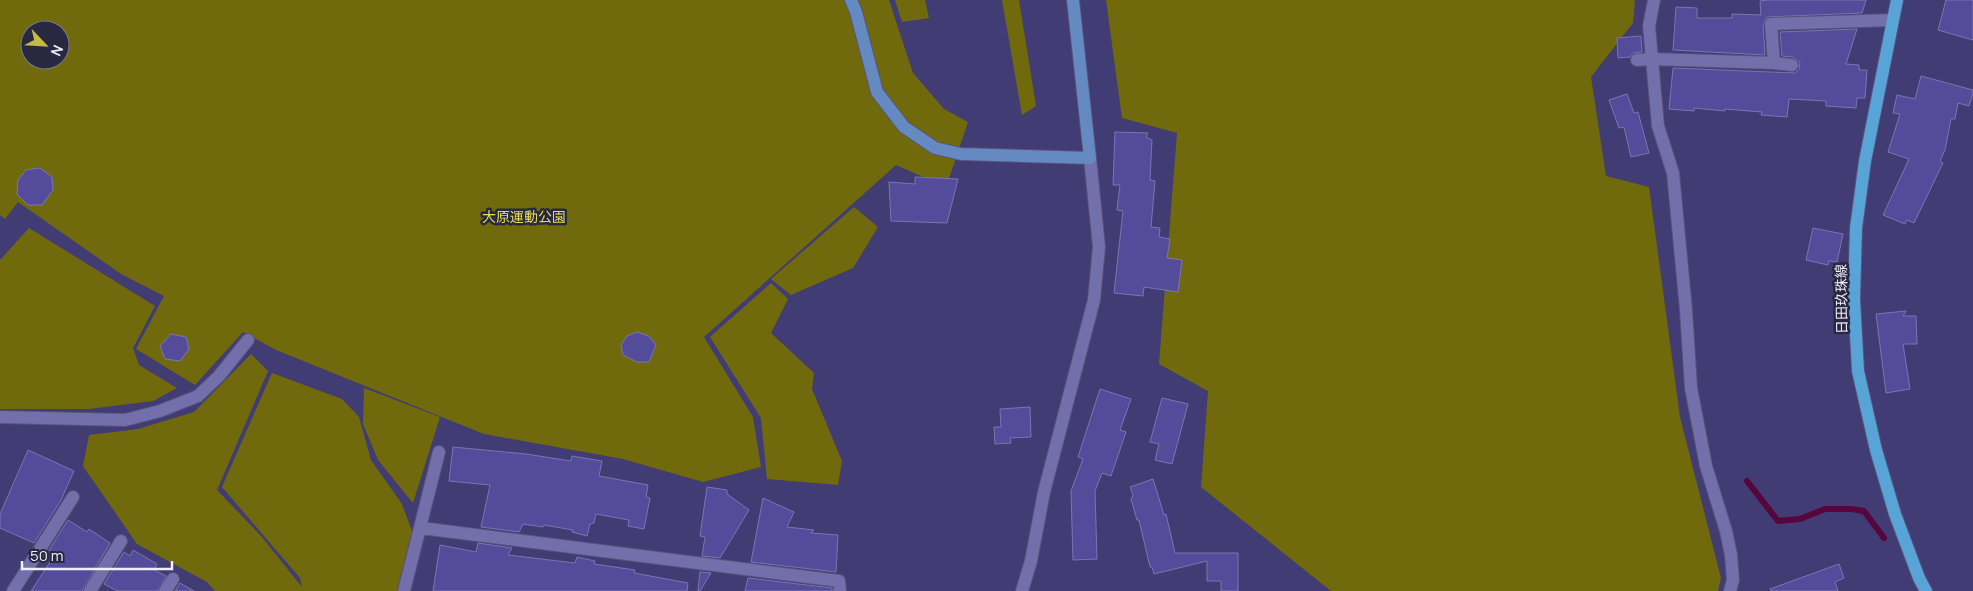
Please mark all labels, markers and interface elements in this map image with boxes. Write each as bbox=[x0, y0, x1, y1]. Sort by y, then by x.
north arrow bbox=[20, 20, 70, 70]
text: N bbox=[46, 42, 68, 59]
park label: 大原運動公園 bbox=[482, 207, 566, 226]
street label: 日田玖珠線 bbox=[1831, 264, 1851, 334]
scale bar bbox=[22, 538, 172, 570]
text: 50 m bbox=[30, 545, 64, 566]

